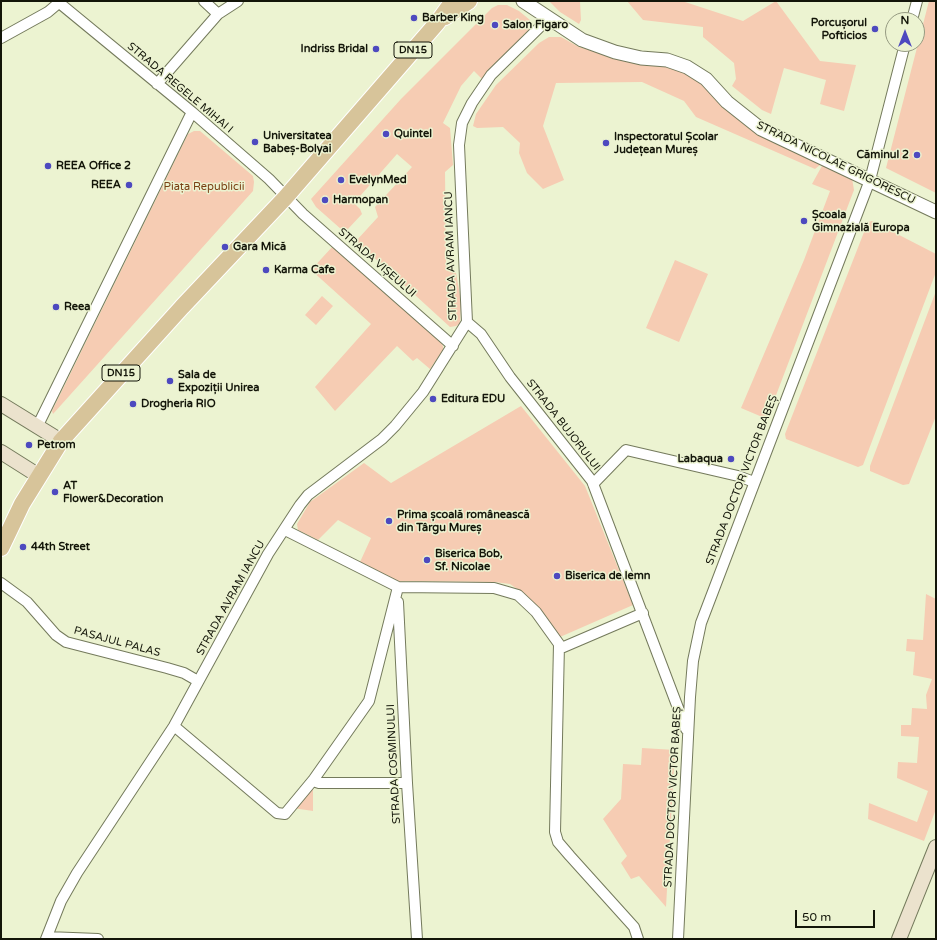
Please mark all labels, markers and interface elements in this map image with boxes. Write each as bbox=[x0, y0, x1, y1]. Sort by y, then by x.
place label: Barber King bbox=[422, 11, 484, 25]
north arrow bbox=[885, 12, 925, 52]
marker: Barber King bbox=[409, 13, 419, 23]
text: N bbox=[901, 14, 909, 27]
place label: Porcușorul Pofticios bbox=[811, 16, 867, 42]
place label: Salon Figaro bbox=[503, 18, 568, 32]
marker: Salon Figaro bbox=[490, 20, 500, 30]
marker: Porcușorul Pofticios bbox=[870, 24, 880, 34]
street label: STRADA REGELE MIHAI I bbox=[124, 40, 236, 136]
place label: Indriss Bridal bbox=[301, 42, 368, 56]
road number: DN15 bbox=[394, 42, 432, 58]
marker: Indriss Bridal bbox=[371, 44, 381, 54]
street label: STRADA NICOLAE GRIGORESCU bbox=[754, 119, 918, 207]
place label: Quintel bbox=[394, 127, 432, 141]
place label: Universitatea Babeș-Bolyai bbox=[263, 129, 332, 155]
marker: Quintel bbox=[381, 129, 391, 139]
place label: Inspectoratul Școlar Județean Mureș bbox=[614, 130, 718, 156]
marker: Universitatea Babeș-Bolyai bbox=[250, 137, 260, 147]
marker: Inspectoratul Școlar Județean Mureș bbox=[601, 138, 611, 148]
place label: Căminul 2 bbox=[856, 148, 909, 162]
marker: Căminul 2 bbox=[912, 150, 922, 160]
place label: REEA Office 2 bbox=[56, 159, 131, 173]
marker: REEA Office 2 bbox=[43, 161, 53, 171]
place label: EvelynMed bbox=[349, 173, 407, 187]
marker: EvelynMed bbox=[336, 175, 346, 185]
place label: REEA bbox=[91, 178, 121, 192]
marker: REEA bbox=[124, 180, 134, 190]
park label: Piața Republicii bbox=[164, 180, 244, 194]
street label: STRADA AVRAM IANCU bbox=[442, 191, 460, 321]
place label: Harmopan bbox=[333, 193, 388, 207]
marker: Harmopan bbox=[320, 195, 330, 205]
place label: Școala Gimnazială Europa bbox=[812, 208, 910, 234]
marker: Școala Gimnazială Europa bbox=[799, 216, 809, 226]
street label: STRADA VIȘEULUI bbox=[335, 226, 419, 300]
place label: Gara Mică bbox=[233, 240, 286, 254]
marker: Gara Mică bbox=[220, 242, 230, 252]
place label: Karma Cafe bbox=[274, 263, 335, 277]
marker: Karma Cafe bbox=[261, 265, 271, 275]
place label: Reea bbox=[64, 300, 90, 314]
marker: Reea bbox=[51, 302, 61, 312]
road number: DN15 bbox=[102, 365, 140, 381]
place label: Sala de Expoziții Unirea bbox=[178, 368, 259, 394]
marker: Sala de Expoziții Unirea bbox=[165, 376, 175, 386]
street label: STRADA BUJORULUI bbox=[523, 377, 603, 473]
place label: Editura EDU bbox=[441, 392, 505, 406]
street label: STRADA DOCTOR VICTOR BABEȘ bbox=[703, 393, 781, 567]
marker: Editura EDU bbox=[428, 394, 438, 404]
place label: Drogheria RIO bbox=[141, 397, 216, 411]
marker: Drogheria RIO bbox=[128, 399, 138, 409]
place label: Petrom bbox=[37, 438, 75, 452]
marker: Petrom bbox=[24, 440, 34, 450]
place label: Labaqua bbox=[678, 452, 723, 466]
marker: Labaqua bbox=[726, 454, 736, 464]
place label: AT Flower&Decoration bbox=[63, 479, 163, 505]
marker: AT Flower&Decoration bbox=[50, 487, 60, 497]
place label: Prima școală românească din Târgu Mureș bbox=[397, 508, 530, 534]
marker: Prima școală românească din Târgu Mureș bbox=[384, 516, 394, 526]
street label: STRADA AVRAM IANCU bbox=[194, 538, 268, 658]
place label: 44th Street bbox=[31, 540, 90, 554]
marker: 44th Street bbox=[18, 542, 28, 552]
place label: Biserica Bob, Sf. Nicolae bbox=[435, 547, 503, 573]
marker: Biserica Bob, Sf. Nicolae bbox=[422, 555, 432, 565]
place label: Biserica de lemn bbox=[565, 569, 650, 583]
marker: Biserica de lemn bbox=[552, 571, 562, 581]
street label: PASAJUL PALAS bbox=[72, 624, 162, 660]
street label: STRADA COSMINULUI bbox=[384, 704, 404, 824]
street label: STRADA DOCTOR VICTOR BABEȘ bbox=[662, 706, 684, 888]
scale bar bbox=[797, 902, 877, 928]
text: 50 m bbox=[802, 910, 831, 924]

